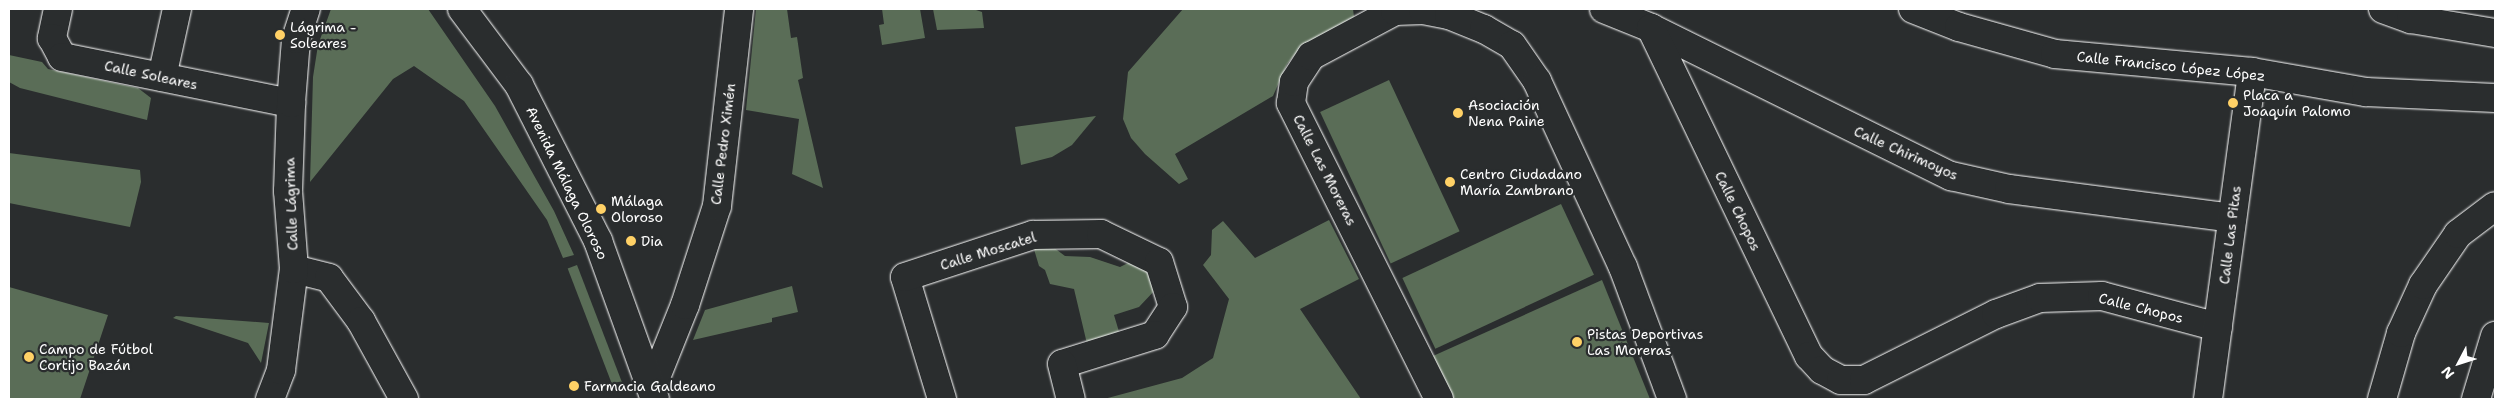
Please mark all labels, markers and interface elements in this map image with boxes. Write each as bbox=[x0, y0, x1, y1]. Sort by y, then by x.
place label: Lágrima - Soleares bbox=[290, 19, 357, 52]
marker: Lágrima - Soleares bbox=[274, 29, 286, 41]
street label: Calle Francisco López López bbox=[2076, 48, 2266, 84]
street label: Calle Soleares bbox=[103, 57, 199, 93]
street label: Calle Pedro Ximén bbox=[707, 82, 739, 206]
place label: Placa a Joaquín Palomo bbox=[2243, 87, 2351, 120]
place label: Asociación Nena Paine bbox=[1468, 97, 1545, 130]
marker: Placa a Joaquín Palomo bbox=[2227, 97, 2239, 109]
street label: Avenida Málaga Oloroso bbox=[523, 104, 611, 262]
marker: Asociación Nena Paine bbox=[1452, 107, 1464, 119]
street label: Calle Las Moreras bbox=[1290, 112, 1360, 228]
street label: Calle Chirimoyos bbox=[1851, 123, 1961, 183]
street label: Calle Lágrima bbox=[281, 157, 301, 251]
place label: Centro Ciudadano María Zambrano bbox=[1460, 166, 1582, 198]
street label: Calle Chopos bbox=[1711, 168, 1765, 254]
marker: Centro Ciudadano María Zambrano bbox=[1444, 176, 1456, 188]
street label: Calle Las Pitas bbox=[2216, 185, 2244, 285]
place label: Málaga Oloroso bbox=[611, 193, 663, 226]
marker: Málaga Oloroso bbox=[595, 203, 607, 215]
street label: Calle Moscatel bbox=[938, 228, 1038, 274]
place label: Dia bbox=[641, 233, 663, 249]
marker: Dia bbox=[625, 235, 637, 247]
street label: Calle Chopos bbox=[2097, 289, 2185, 327]
place label: Pistas Deportivas Las Moreras bbox=[1587, 326, 1703, 358]
marker: Pistas Deportivas Las Moreras bbox=[1571, 336, 1583, 348]
north arrow bbox=[2434, 338, 2484, 388]
place label: Campo de Fútbol Cortijo Bazán bbox=[39, 341, 153, 374]
marker: Campo de Fútbol Cortijo Bazán bbox=[23, 351, 35, 363]
text: N bbox=[2437, 363, 2458, 383]
place label: Farmacia Galdeano bbox=[584, 378, 716, 394]
marker: Farmacia Galdeano bbox=[568, 380, 580, 392]

